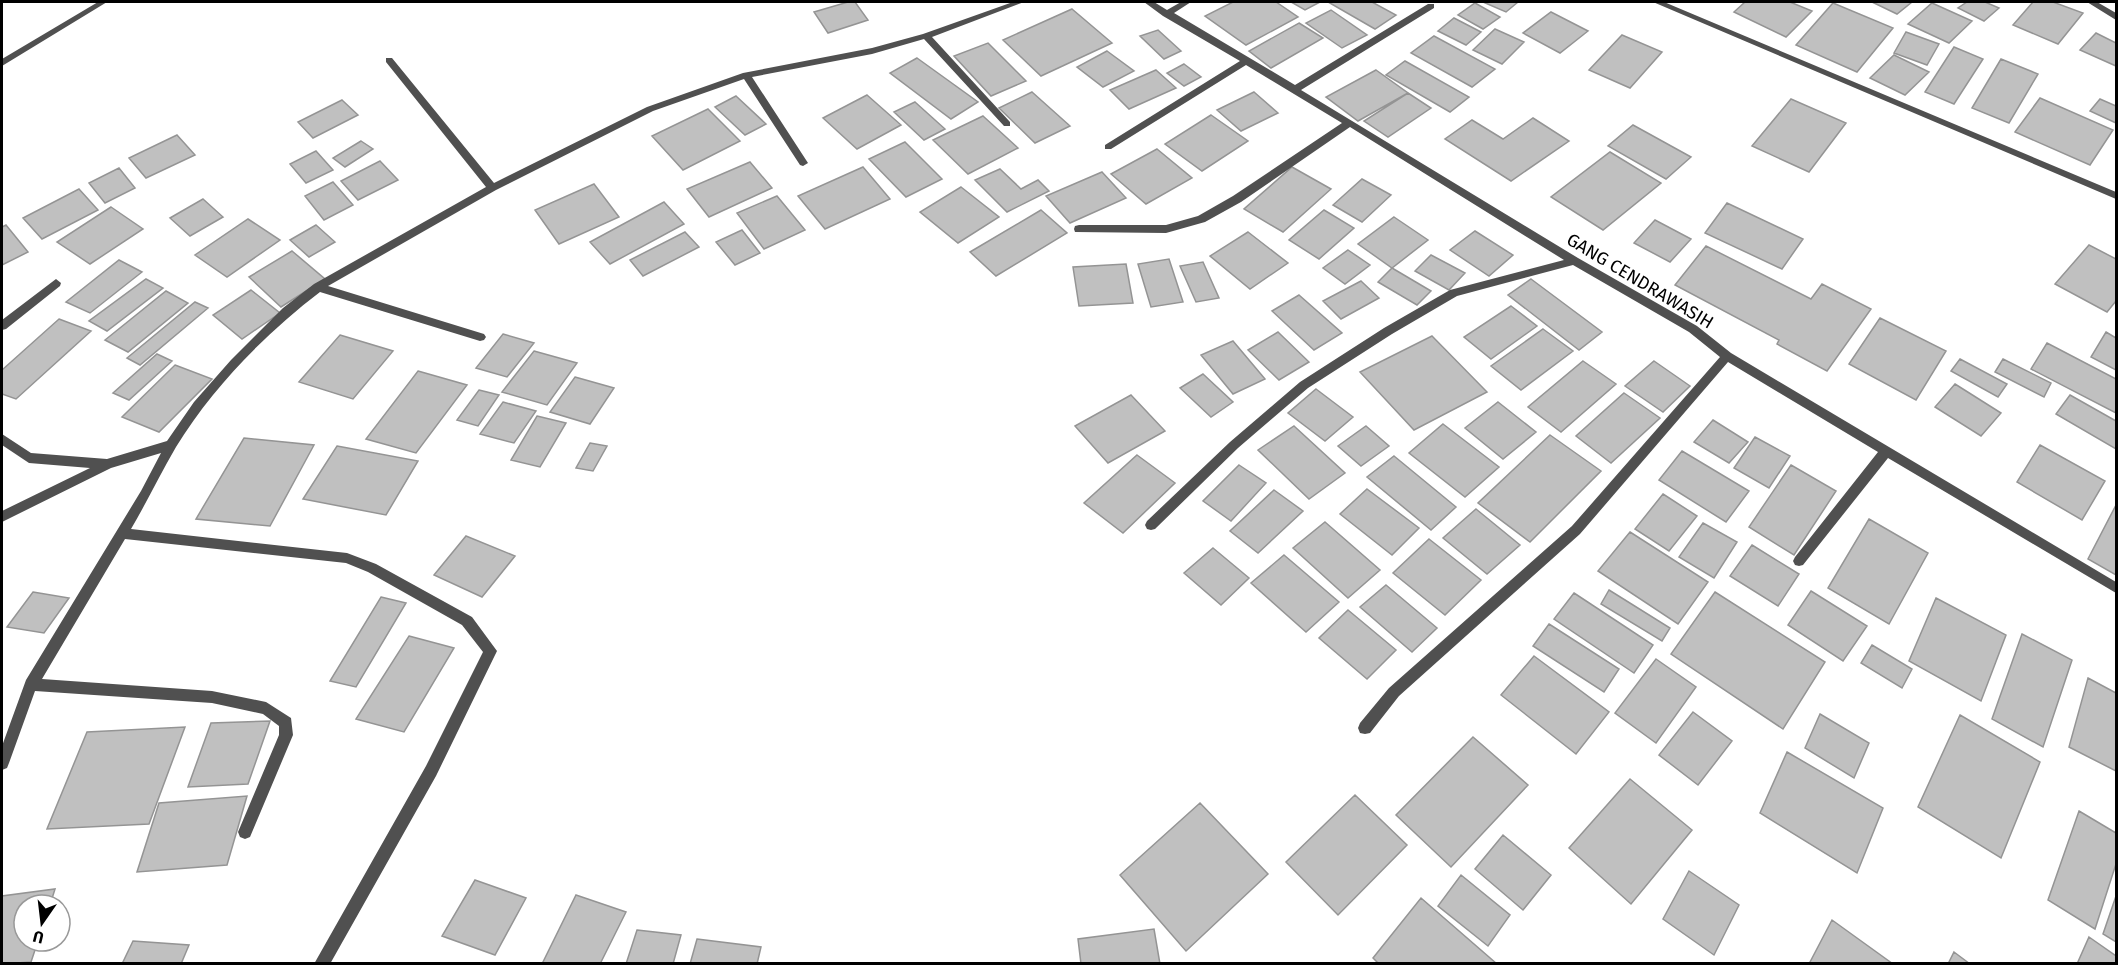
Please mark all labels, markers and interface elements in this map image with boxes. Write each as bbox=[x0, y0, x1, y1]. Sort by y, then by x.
street label: GANG CENDRAWASIH bbox=[1563, 228, 1717, 334]
north arrow bbox=[12, 893, 72, 953]
text: U bbox=[31, 927, 46, 948]

